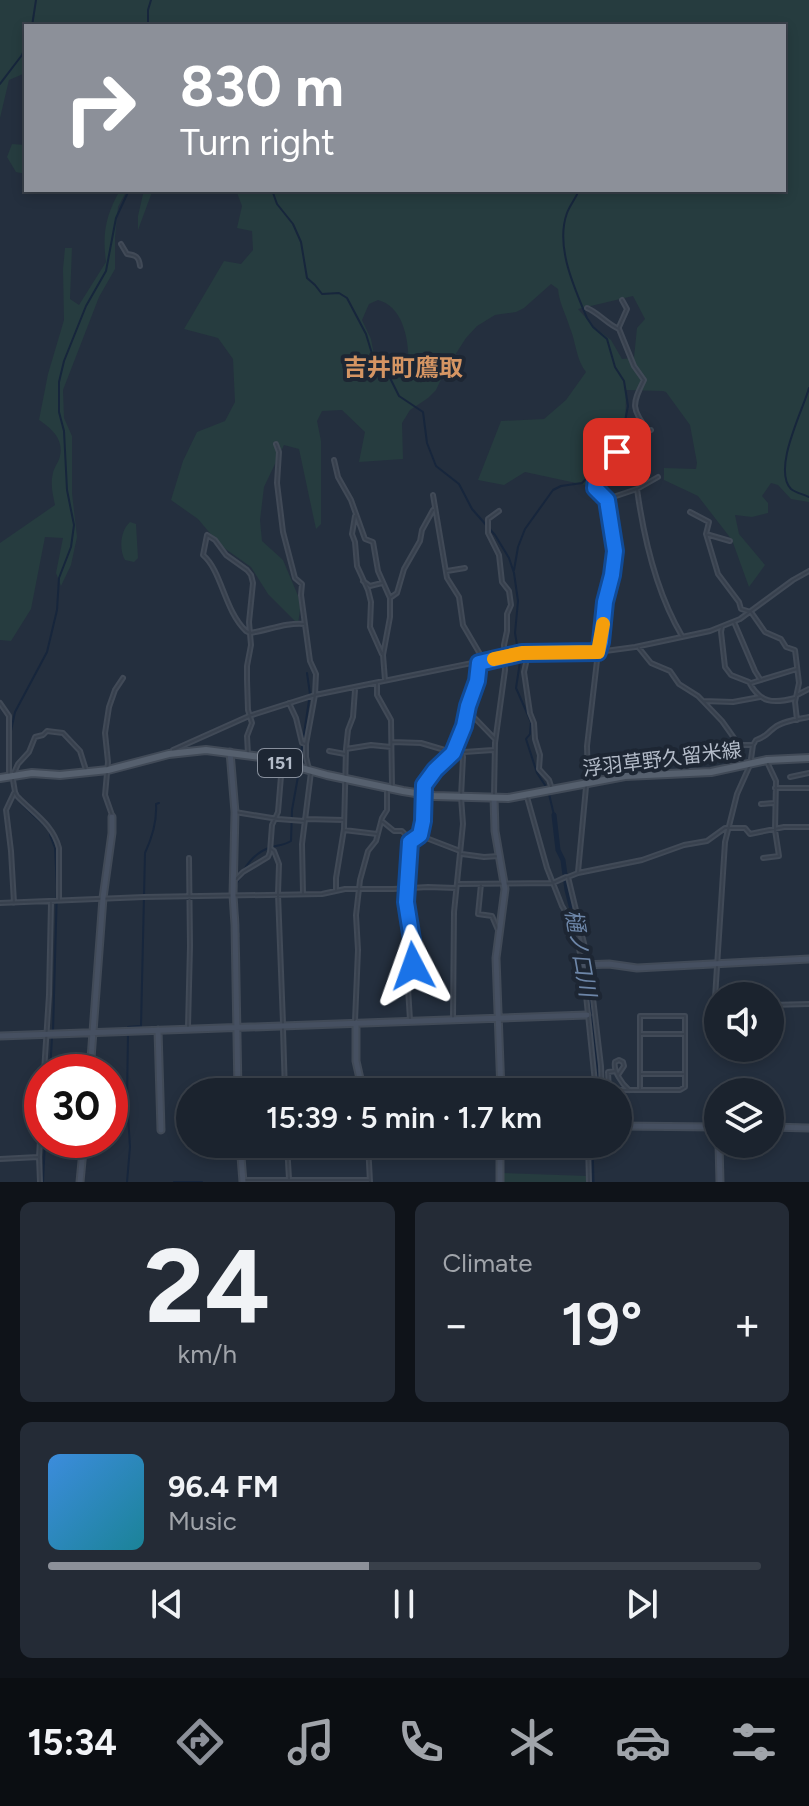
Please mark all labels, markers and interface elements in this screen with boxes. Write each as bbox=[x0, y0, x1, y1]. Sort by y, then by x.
text: 830 m bbox=[180, 53, 344, 120]
icon: right bbox=[48, 56, 152, 160]
text: Turn right bbox=[180, 121, 335, 164]
district label: 吉井町鷹取 bbox=[343, 353, 463, 382]
pin bbox=[583, 418, 651, 486]
icon: arrive bbox=[595, 430, 639, 474]
street label: 浮羽草野久留米線 bbox=[581, 737, 743, 781]
road number: 151 bbox=[258, 749, 302, 777]
water label: 樋ノ口川 bbox=[560, 907, 602, 1001]
position arrow bbox=[371, 924, 455, 1008]
map controls bbox=[704, 982, 784, 1158]
button: sound bbox=[704, 982, 784, 1062]
speed limit sign: 30 bbox=[24, 1054, 128, 1158]
button: layers bbox=[704, 1078, 784, 1158]
text: 15:39 · 5 min · 1.7 km bbox=[266, 1099, 542, 1136]
text: 24 bbox=[144, 1223, 270, 1348]
text: Climate bbox=[443, 1247, 532, 1279]
text: 19° bbox=[561, 1288, 643, 1360]
text: − bbox=[443, 1298, 470, 1351]
text: + bbox=[734, 1298, 761, 1351]
text: km/h bbox=[178, 1338, 237, 1370]
text: 96.4 FM bbox=[168, 1468, 279, 1505]
text: Music bbox=[168, 1505, 237, 1537]
icon: previous bbox=[145, 1582, 189, 1626]
icon: pause bbox=[382, 1582, 426, 1626]
icon: next bbox=[620, 1582, 664, 1626]
icon: directions bbox=[172, 1714, 228, 1770]
icon: music bbox=[283, 1714, 339, 1770]
icon: phone bbox=[393, 1714, 449, 1770]
icon: climate bbox=[504, 1714, 560, 1770]
icon: car bbox=[615, 1714, 671, 1770]
icon: filters bbox=[726, 1714, 782, 1770]
text: 15:34 bbox=[27, 1721, 117, 1764]

